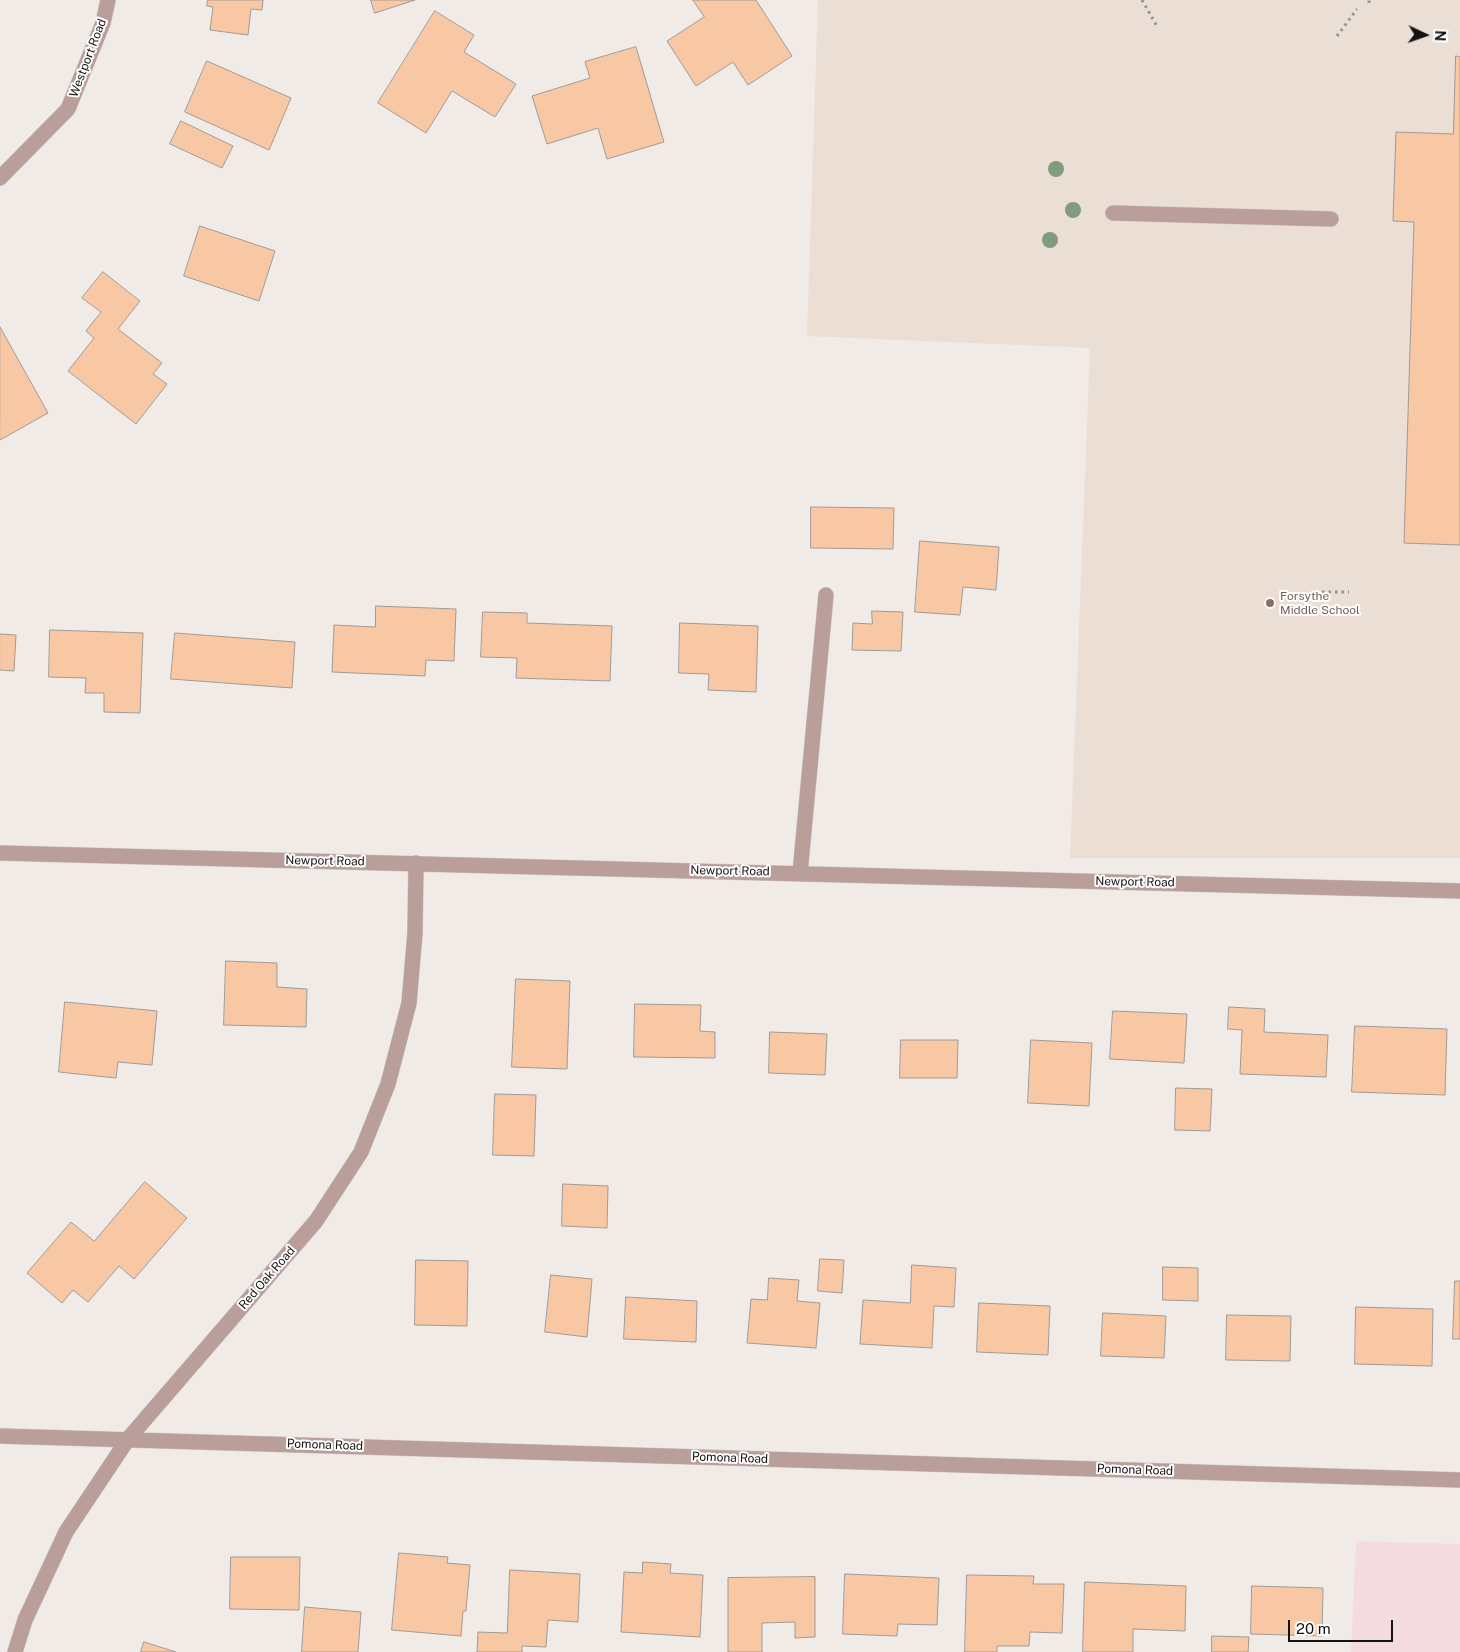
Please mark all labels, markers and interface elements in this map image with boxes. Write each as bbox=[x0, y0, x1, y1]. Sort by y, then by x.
north arrow bbox=[1400, 10, 1450, 60]
street label: Westport Road bbox=[66, 17, 110, 99]
text: N bbox=[1432, 30, 1448, 42]
place label: Forsythe Middle School bbox=[1280, 589, 1360, 617]
marker: Forsythe Middle School bbox=[1264, 597, 1276, 609]
street label: Newport Road bbox=[285, 853, 365, 869]
street label: Newport Road bbox=[690, 863, 770, 879]
street label: Newport Road bbox=[1095, 874, 1175, 890]
street label: Red Oak Road bbox=[236, 1244, 298, 1312]
street label: Pomona Road bbox=[287, 1436, 363, 1454]
street label: Pomona Road bbox=[692, 1449, 768, 1467]
street label: Pomona Road bbox=[1097, 1461, 1173, 1479]
scale bar bbox=[1290, 1610, 1395, 1642]
text: 20 m bbox=[1296, 1620, 1331, 1637]

